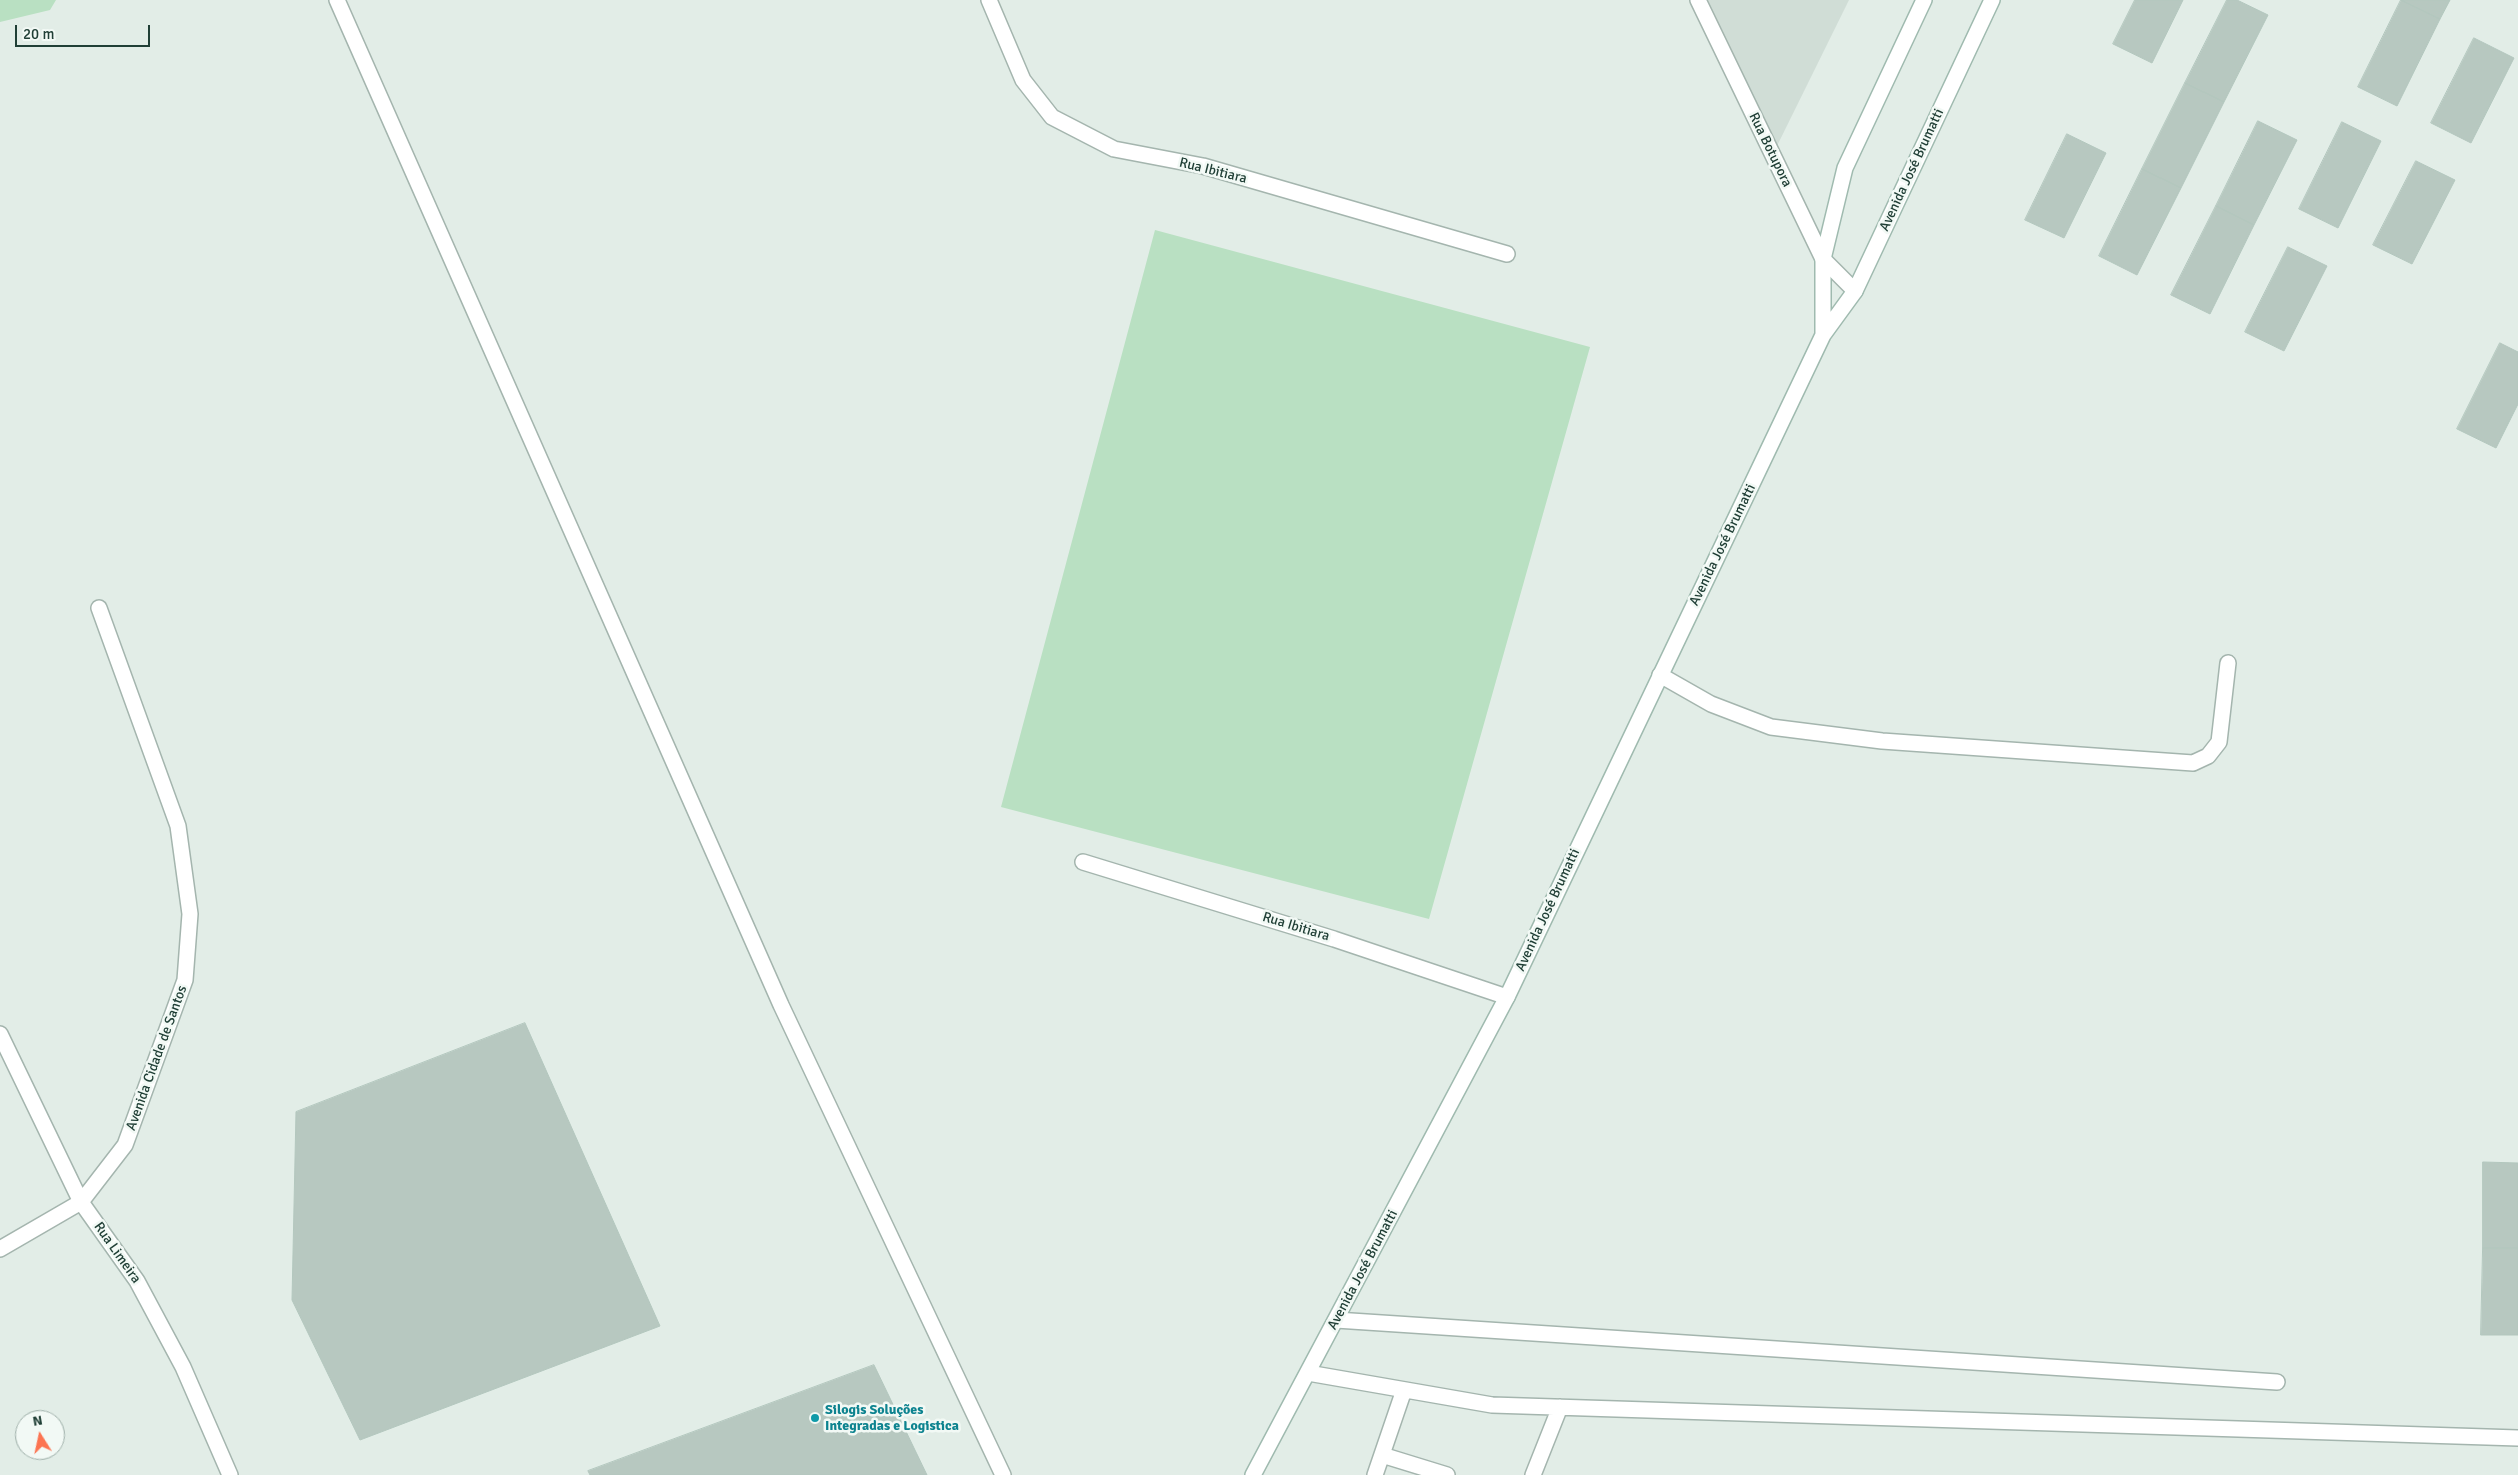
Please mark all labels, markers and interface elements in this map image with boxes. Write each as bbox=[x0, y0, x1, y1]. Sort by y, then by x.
scale bar bbox=[18, 15, 152, 47]
text: 20 m bbox=[23, 25, 54, 43]
street label: Avenida José Brumatti bbox=[1876, 106, 1948, 234]
street label: Rua Botupora bbox=[1745, 110, 1795, 190]
street label: Rua Ibitiara bbox=[1177, 154, 1249, 188]
street label: Avenida José Brumatti bbox=[1686, 481, 1760, 609]
street label: Avenida José Brumatti bbox=[1512, 846, 1584, 974]
street label: Rua Ibitiara bbox=[1260, 909, 1332, 945]
street label: Avenida Cidade de Santos bbox=[123, 983, 191, 1133]
street label: Avenida José Brumatti bbox=[1324, 1207, 1402, 1333]
street label: Rua Limeira bbox=[90, 1219, 144, 1287]
place label: Silogis Soluções Integradas e Logistica bbox=[825, 1402, 959, 1434]
north arrow bbox=[15, 1410, 65, 1460]
text: N bbox=[31, 1412, 44, 1430]
marker: Silogis Soluções Integradas e Logistica bbox=[809, 1412, 821, 1424]

